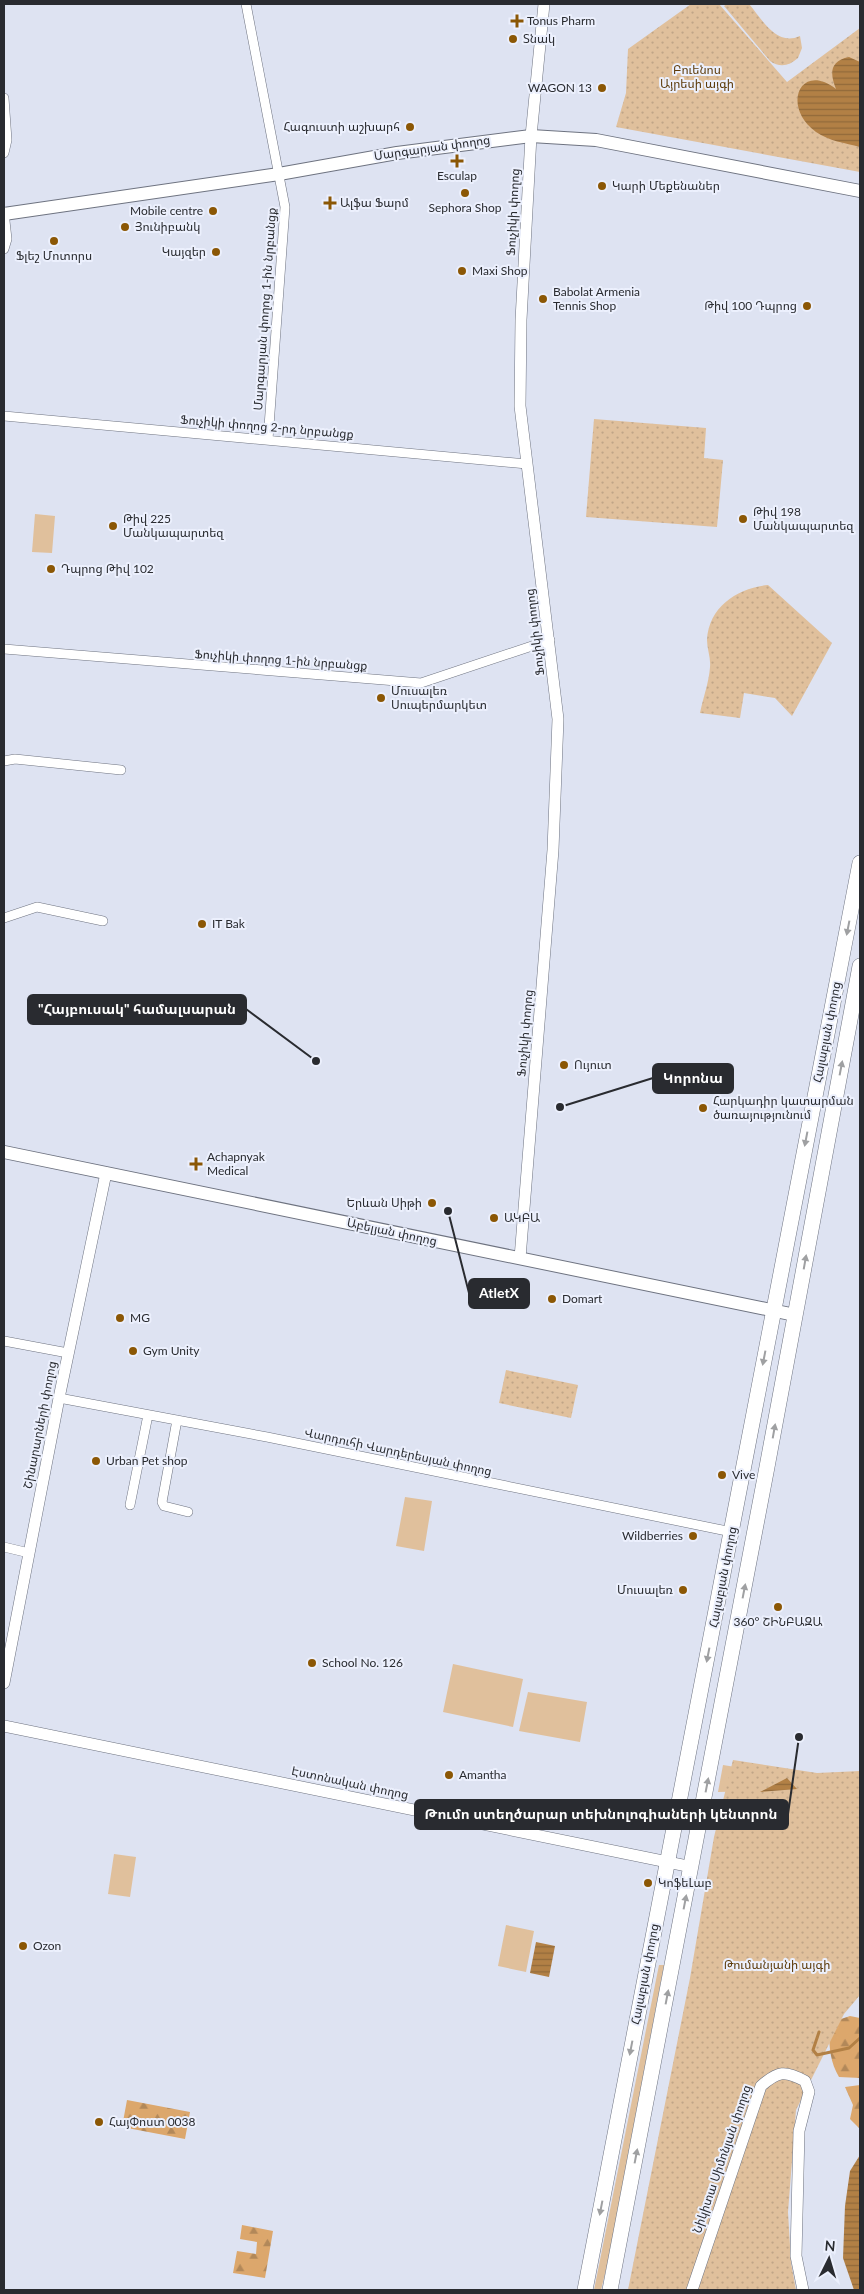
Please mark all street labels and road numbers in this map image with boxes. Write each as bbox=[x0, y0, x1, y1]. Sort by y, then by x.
street label: Մարգարյան փողոց bbox=[373, 132, 491, 163]
street label: Ֆուչիկի փողոց bbox=[503, 168, 522, 256]
street label: Մարգարյան փողոց 1-ին նրբանցք bbox=[250, 207, 279, 411]
street label: Ֆուչիկի փողոց 2-րդ նրբանցք bbox=[180, 411, 354, 442]
street label: Ֆուչիկի փողոց bbox=[522, 588, 547, 676]
street label: Ֆուչիկի փողոց 1-ին նրբանցք bbox=[194, 646, 368, 673]
street label: Հալաբյան փողոց bbox=[809, 980, 844, 1084]
street label: Ֆուչիկի փողոց bbox=[513, 989, 536, 1077]
street label: Աբելյան փողոց bbox=[346, 1215, 439, 1248]
street label: Շինարարների փողոց bbox=[20, 1360, 59, 1490]
street label: Վարդուհի Վարդերեսյան փողոց bbox=[303, 1424, 493, 1479]
street label: Հալաբյան փողոց bbox=[705, 1525, 740, 1629]
street label: Էստոնական փողոց bbox=[290, 1763, 410, 1802]
street label: Հալաբյան փողոց bbox=[627, 1922, 662, 2026]
street label: Նիկիտա Սիմոնյան փողոց bbox=[689, 2083, 754, 2235]

